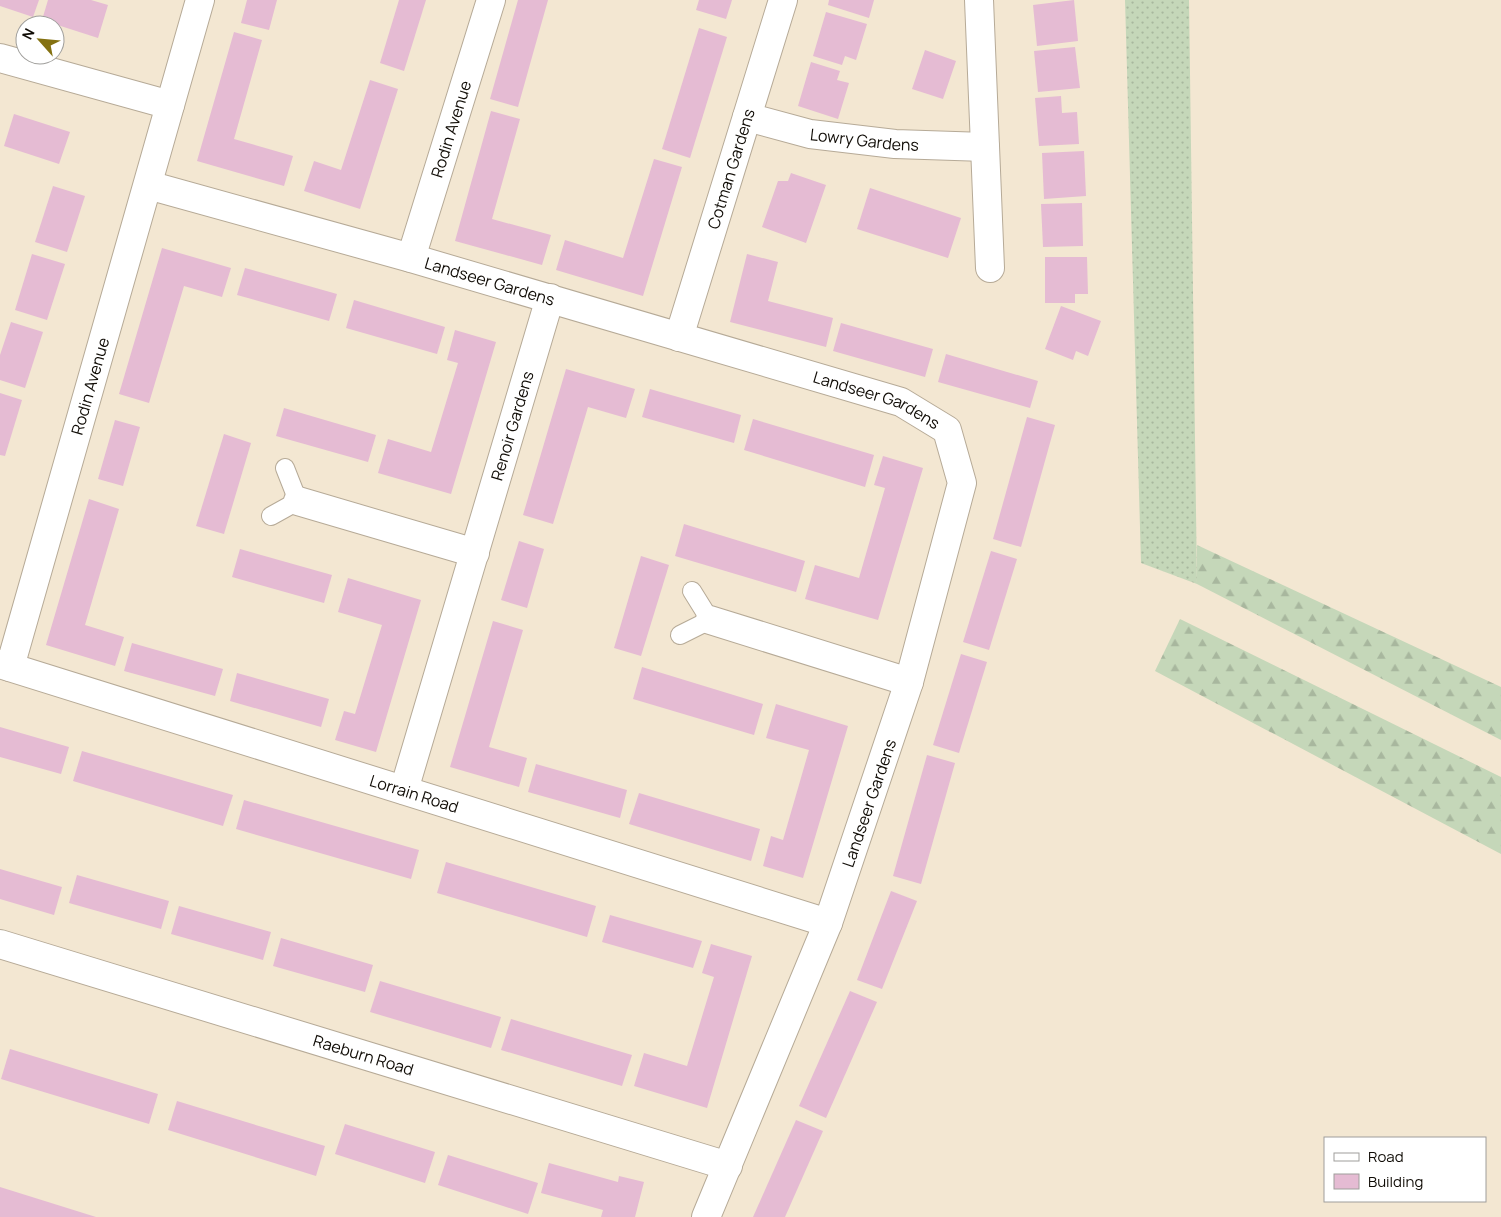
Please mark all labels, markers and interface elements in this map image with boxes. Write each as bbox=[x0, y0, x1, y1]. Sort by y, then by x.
north arrow bbox=[15, 15, 65, 65]
text: N bbox=[17, 25, 39, 43]
street label: Rodin Avenue bbox=[426, 78, 476, 180]
street label: Cotman Gardens bbox=[702, 106, 760, 232]
street label: Lowry Gardens bbox=[809, 123, 919, 156]
street label: Landseer Gardens bbox=[422, 252, 557, 311]
street label: Rodin Avenue bbox=[66, 335, 114, 437]
street label: Landseer Gardens bbox=[811, 366, 944, 434]
street label: Renoir Gardens bbox=[485, 368, 539, 483]
street label: Landseer Gardens bbox=[837, 736, 901, 870]
street label: Lorrain Road bbox=[367, 769, 461, 818]
street label: Raeburn Road bbox=[311, 1029, 416, 1080]
legend bbox=[1324, 1137, 1486, 1202]
text: Road bbox=[1368, 1146, 1404, 1167]
text: Building bbox=[1368, 1171, 1423, 1192]

